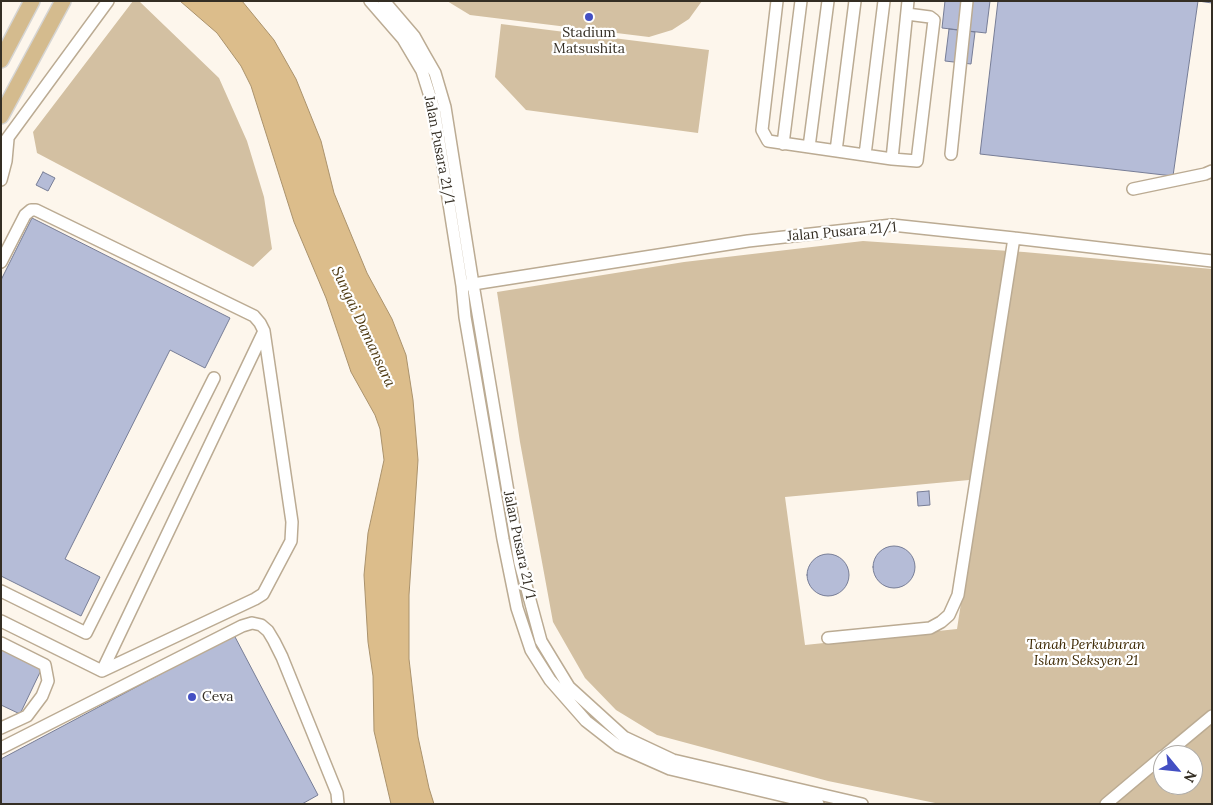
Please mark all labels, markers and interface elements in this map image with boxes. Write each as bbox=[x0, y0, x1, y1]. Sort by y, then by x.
marker: Stadium Matsushita bbox=[583, 11, 595, 23]
place label: Stadium Matsushita bbox=[553, 25, 625, 58]
street label: Jalan Pusara 21/1 bbox=[420, 94, 458, 206]
street label: Jalan Pusara 21/1 bbox=[786, 219, 898, 245]
water label: Sungai Damansara bbox=[327, 264, 399, 390]
street label: Jalan Pusara 21/1 bbox=[499, 489, 539, 601]
park label: Tanah Perkuburan Islam Seksyen 21 bbox=[1027, 637, 1145, 670]
place label: Ceva bbox=[202, 689, 233, 705]
marker: Ceva bbox=[186, 691, 198, 703]
north arrow bbox=[1153, 745, 1203, 795]
text: N bbox=[1180, 768, 1201, 786]

